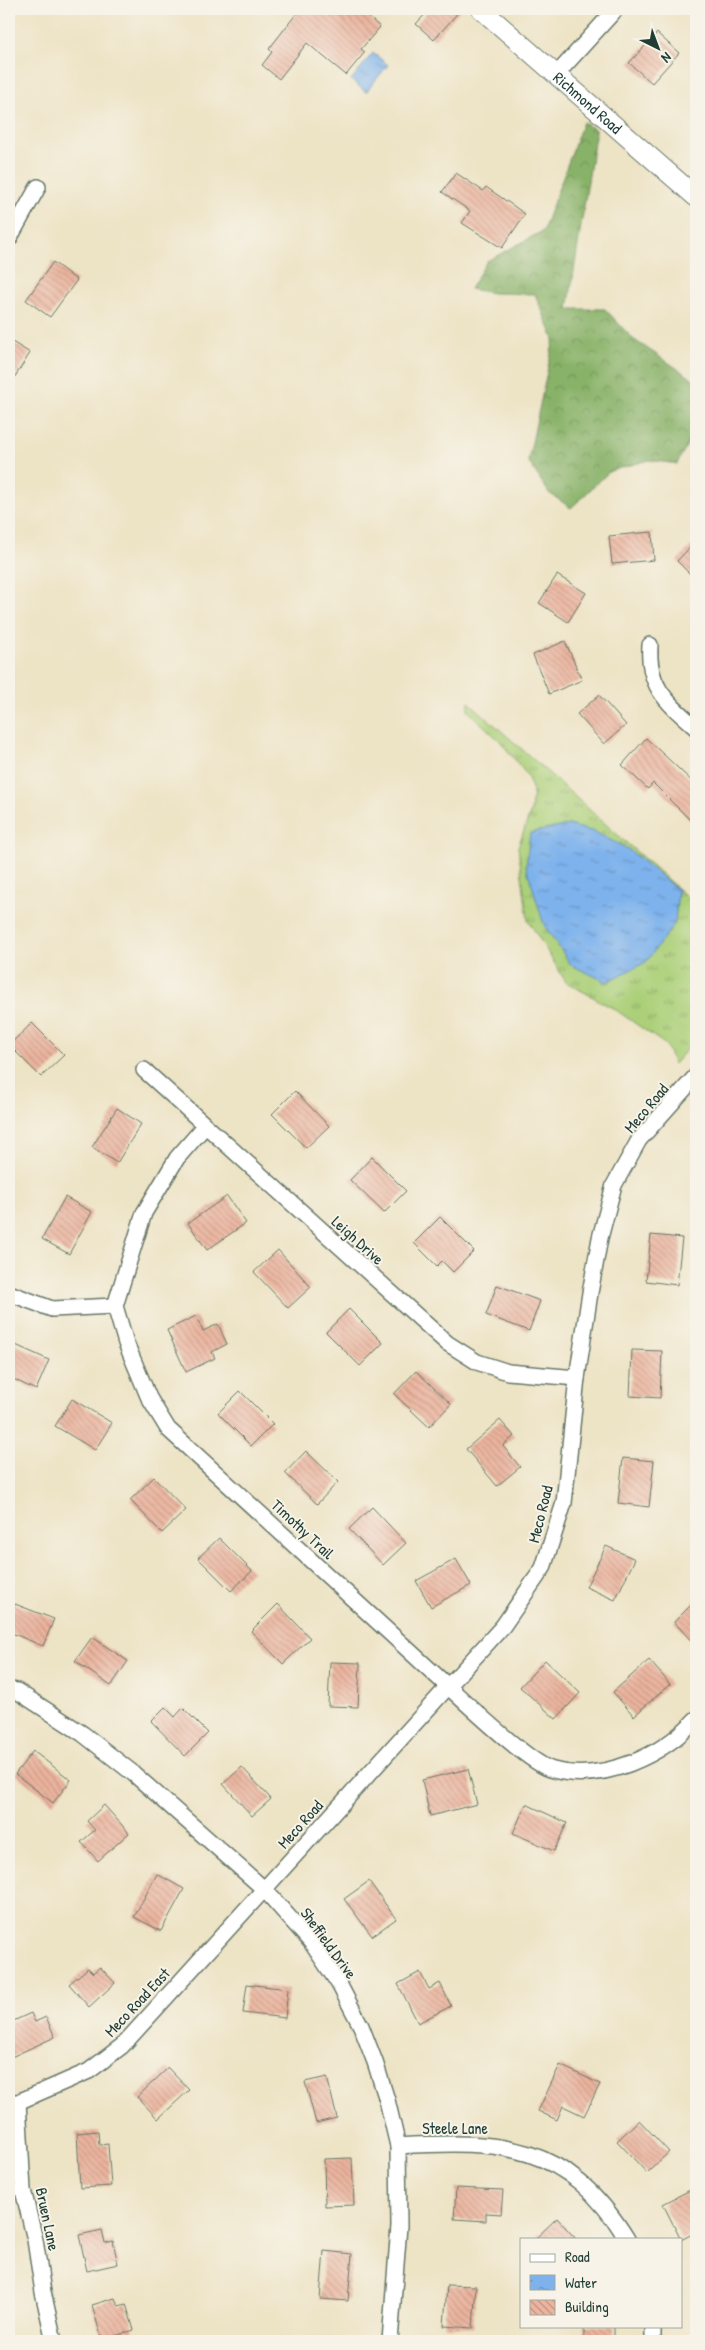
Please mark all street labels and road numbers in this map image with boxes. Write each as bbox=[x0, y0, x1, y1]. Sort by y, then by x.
street label: Richmond Road bbox=[549, 66, 627, 139]
street label: Meco Road bbox=[619, 1079, 673, 1137]
street label: Leigh Drive bbox=[327, 1211, 389, 1270]
street label: Meco Road bbox=[522, 1483, 558, 1545]
street label: Timothy Trail bbox=[267, 1494, 340, 1564]
street label: Meco Road bbox=[272, 1795, 328, 1853]
street label: Sheffield Drive bbox=[296, 1903, 363, 1984]
street label: Meco Road East bbox=[99, 1962, 175, 2041]
street label: Steele Lane bbox=[422, 2117, 488, 2139]
street label: Bruen Lane bbox=[31, 2186, 66, 2253]

